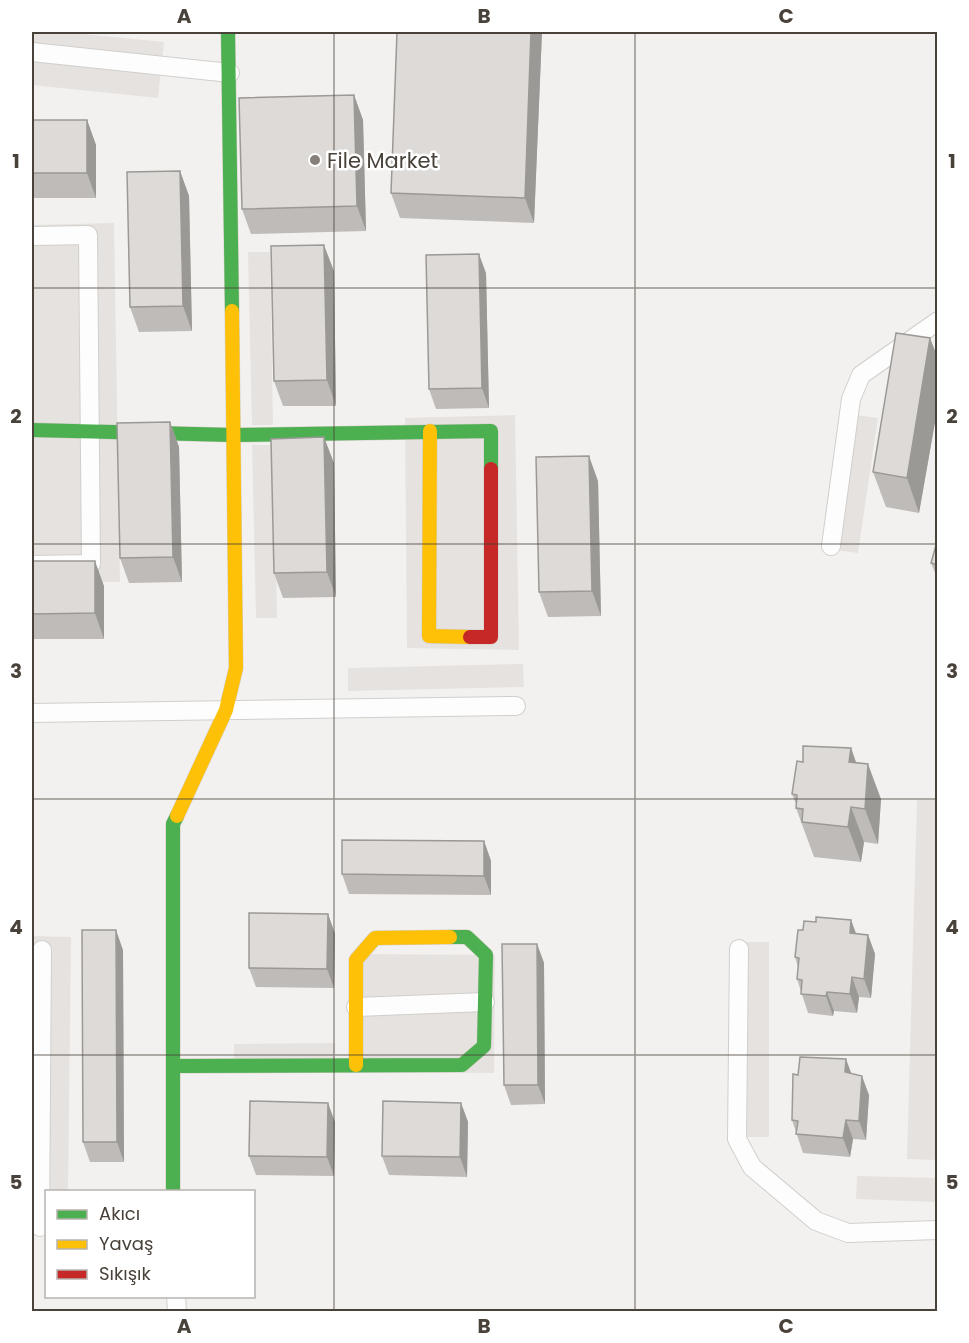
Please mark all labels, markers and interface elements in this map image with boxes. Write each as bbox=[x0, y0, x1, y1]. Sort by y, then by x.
text: A bbox=[177, 2, 192, 30]
text: B bbox=[477, 2, 491, 30]
text: C bbox=[778, 2, 794, 30]
place label: File Market bbox=[327, 146, 438, 175]
text: 1 bbox=[12, 147, 20, 175]
text: 1 bbox=[948, 147, 956, 175]
marker: File Market bbox=[308, 153, 322, 167]
text: 2 bbox=[10, 402, 22, 430]
text: 2 bbox=[946, 402, 958, 430]
text: 3 bbox=[10, 657, 22, 685]
text: 3 bbox=[946, 657, 958, 685]
text: 4 bbox=[9, 913, 23, 941]
text: 4 bbox=[945, 913, 959, 941]
text: 5 bbox=[10, 1168, 23, 1196]
text: 5 bbox=[946, 1168, 959, 1196]
legend bbox=[45, 1190, 255, 1298]
text: Akıcı bbox=[99, 1201, 140, 1226]
text: Yavaş bbox=[99, 1231, 153, 1256]
text: Sıkışık bbox=[99, 1261, 152, 1286]
text: A bbox=[177, 1312, 192, 1340]
text: B bbox=[477, 1312, 491, 1340]
text: C bbox=[778, 1312, 794, 1340]

